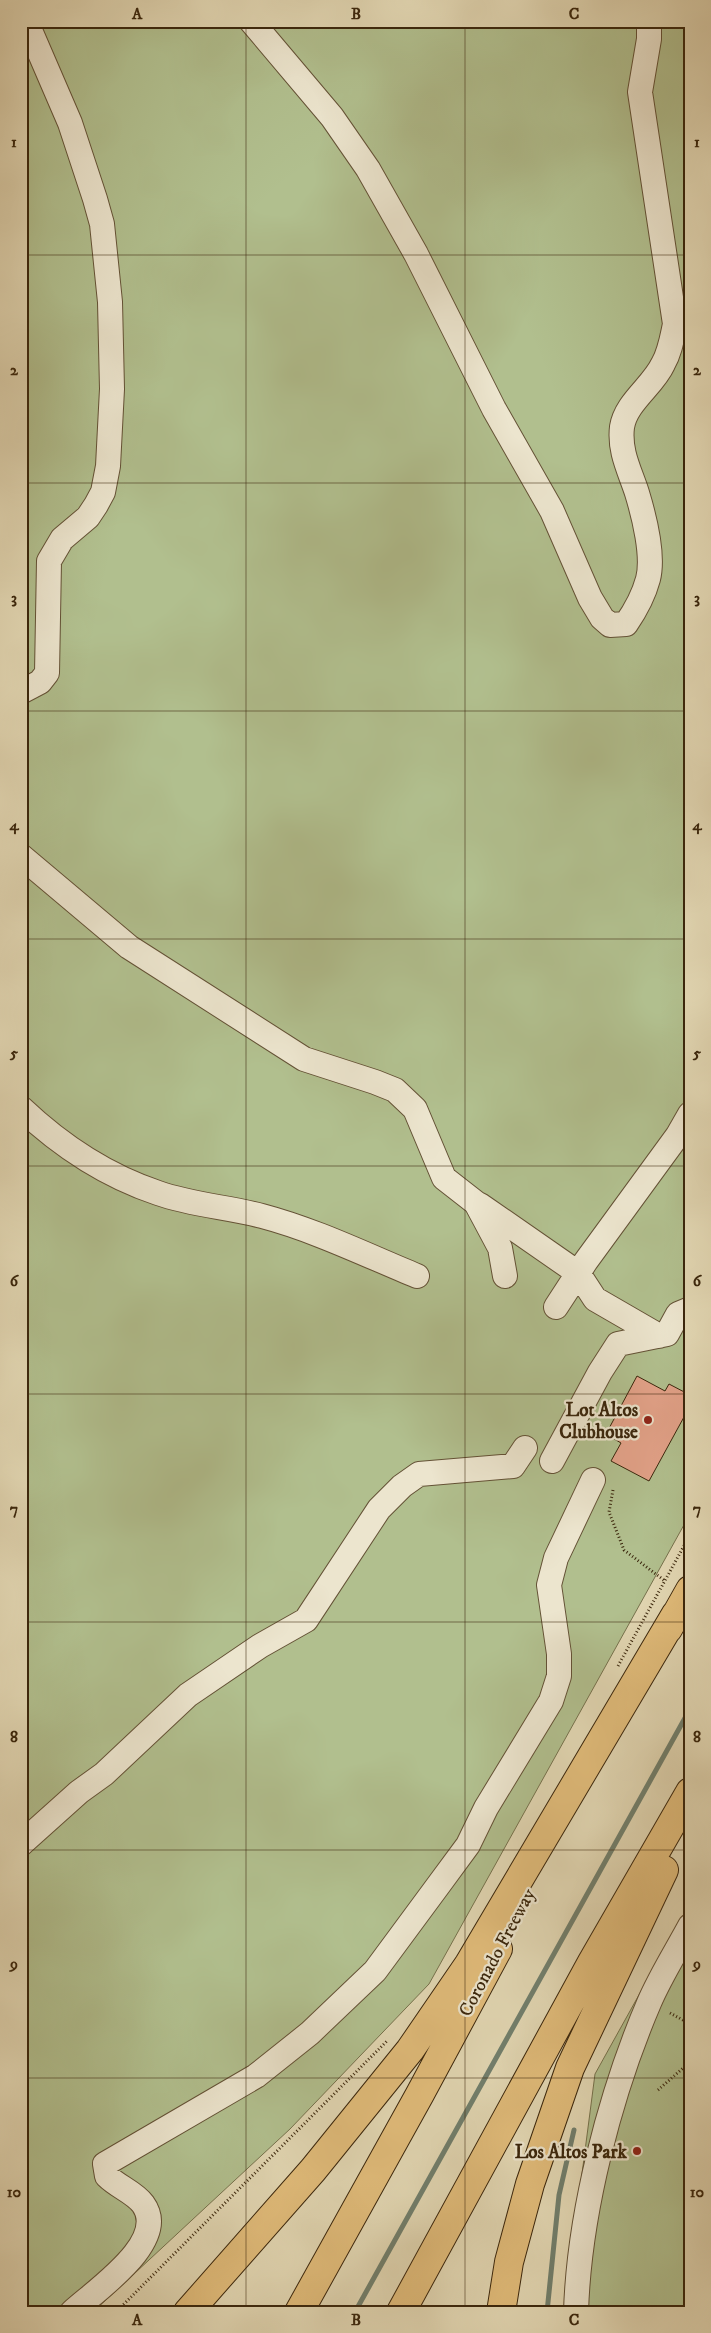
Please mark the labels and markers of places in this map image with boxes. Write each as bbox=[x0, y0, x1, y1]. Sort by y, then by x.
place label: Lot Altos Clubhouse bbox=[559, 1399, 639, 1444]
marker: Lot Altos Clubhouse bbox=[642, 1414, 654, 1426]
place label: Los Altos Park bbox=[515, 2141, 628, 2164]
marker: Los Altos Park bbox=[631, 2145, 643, 2157]

